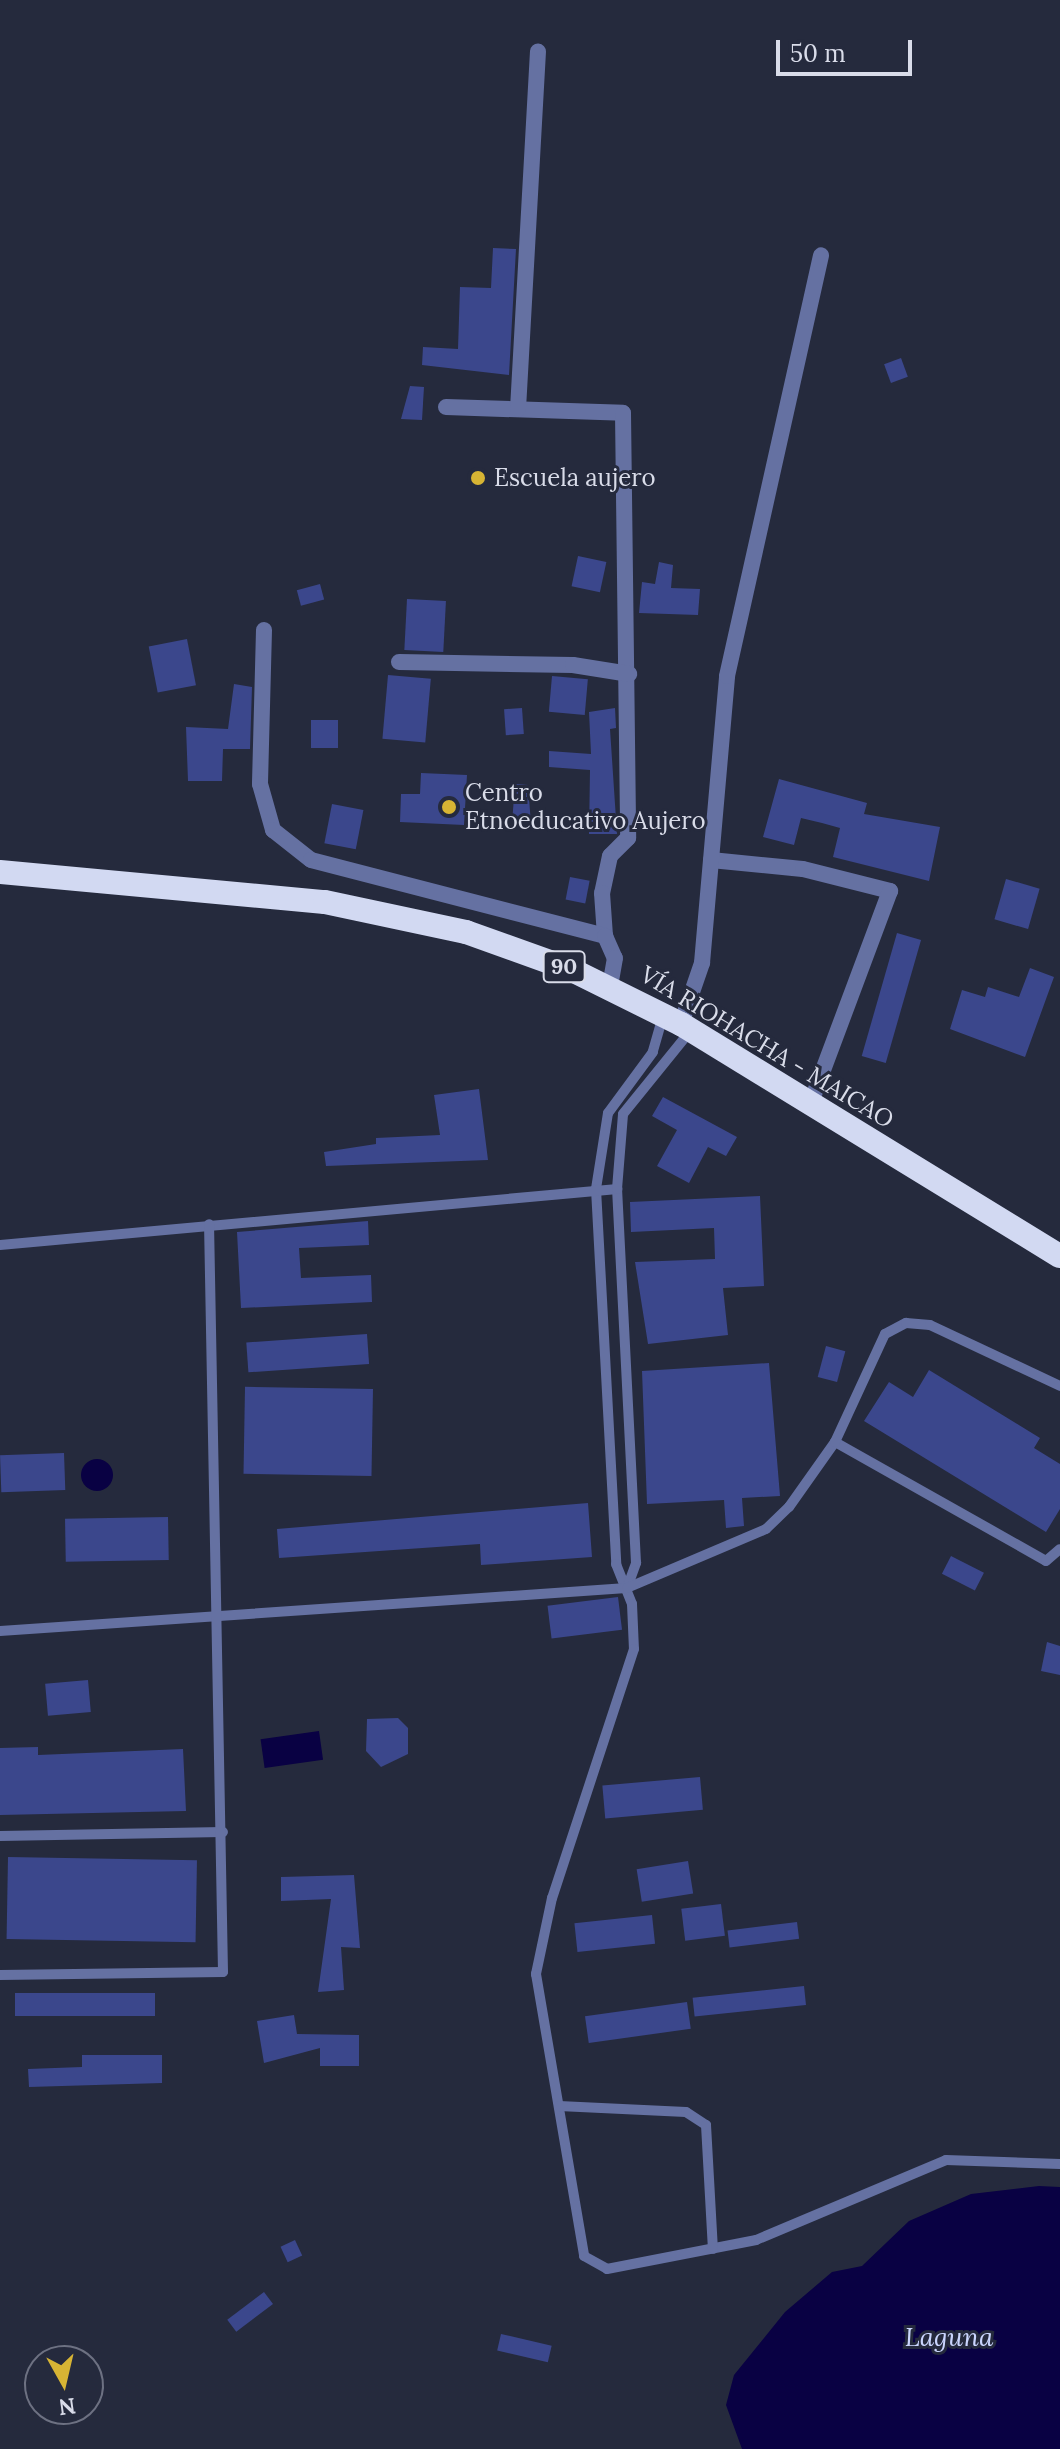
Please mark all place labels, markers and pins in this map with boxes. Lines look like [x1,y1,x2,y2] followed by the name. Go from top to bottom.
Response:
[494,464,655,492] place label: Escuela aujero
[469,469,487,487] marker: Escuela aujero
[465,779,705,835] place label: Centro Etnoeducativo Aujero
[440,798,458,816] marker: Centro Etnoeducativo Aujero

